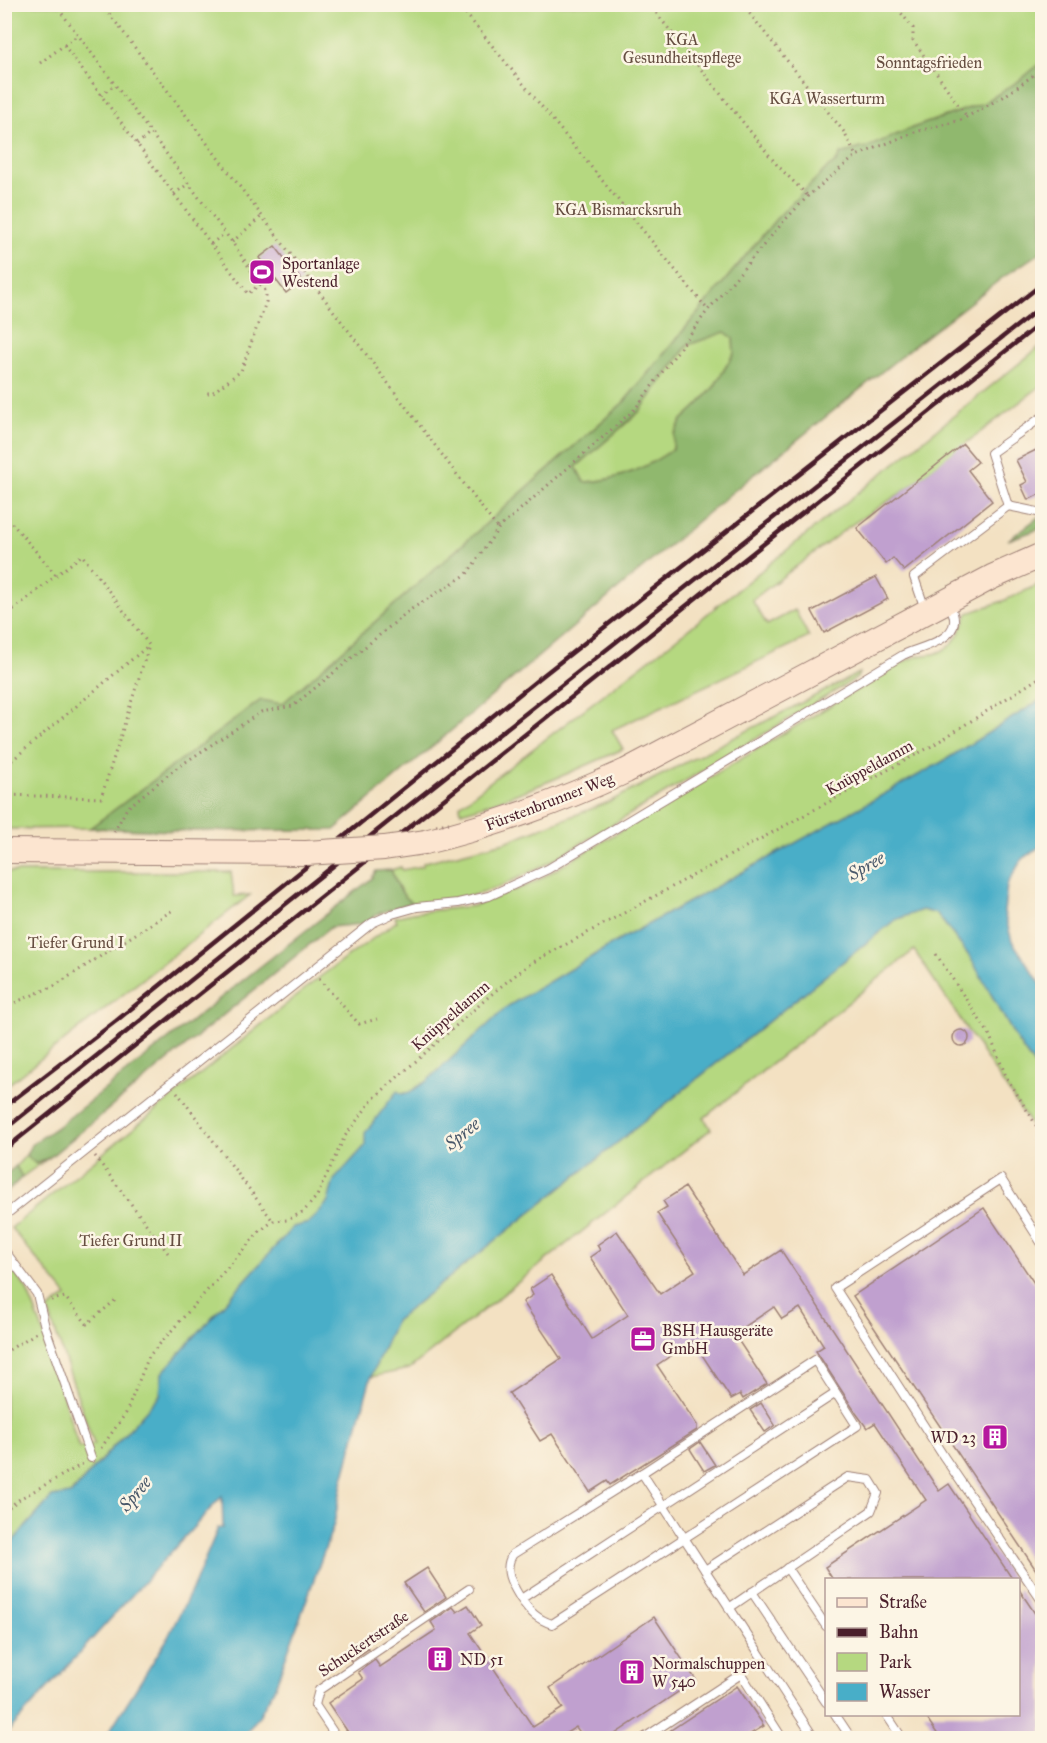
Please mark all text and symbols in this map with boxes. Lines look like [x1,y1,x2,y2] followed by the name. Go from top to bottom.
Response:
[623,30,742,68] park label: KGA Gesundheitspflege
[876,53,982,73] park label: Sonntagsfrieden
[769,89,885,108] park label: KGA Wasserturm
[554,200,682,219] park label: KGA Bismarcksruh
[282,254,360,291] place label: Sportanlage Westend
[247,257,277,287] sports icon: Sportanlage Westend
[822,735,917,799] street label: Knüppeldamm
[482,768,617,836] street label: Fürstenbrunner Weg
[843,846,890,886] water label: Spree
[28,933,124,952] park label: Tiefer Grund I
[407,976,494,1054] street label: Knüppeldamm
[439,1112,486,1156] water label: Spree
[79,1231,183,1250] park label: Tiefer Grund II
[662,1321,774,1358] place label: BSH Hausgeräte GmbH
[628,1324,658,1354] office icon: BSH Hausgeräte GmbH
[980,1422,1010,1452] building icon: WD 23
[930,1428,976,1447] place label: WD 23
[113,1471,158,1517] water label: Spree
[825,1578,1020,1716] legend
[879,1591,927,1613] text: Straße
[314,1606,412,1681] street label: Schuckertstraße
[879,1621,919,1643] text: Bahn
[425,1644,455,1674] building icon: ND 51
[460,1650,503,1669] place label: ND 51
[879,1651,912,1673] text: Park
[652,1654,766,1691] place label: Normalschuppen W 540
[617,1657,647,1687] building icon: Normalschuppen W 540
[879,1681,930,1703] text: Wasser

